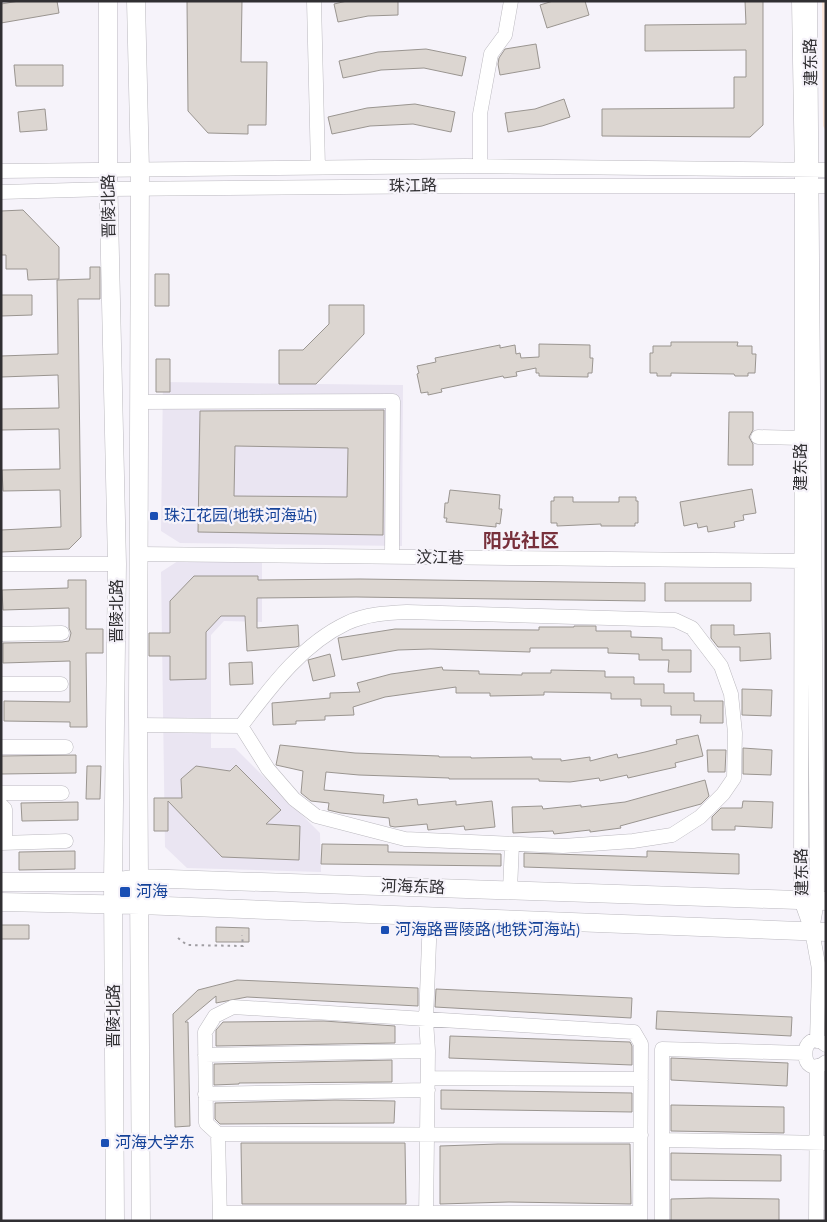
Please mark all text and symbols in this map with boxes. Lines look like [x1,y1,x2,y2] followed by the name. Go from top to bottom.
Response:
[800,38,822,86] street label: 建东路
[97,174,121,238] street label: 晋陵北路
[389,175,437,197] street label: 珠江路
[790,443,812,491] street label: 建东路
[164,505,318,527] place label: 珠江花园(地铁河海站)
[148,510,160,522] marker: 珠江花园(地铁河海站)
[483,528,559,555] district label: 阳光社区
[416,547,464,569] street label: 汶江巷
[106,579,128,643] street label: 晋陵北路
[791,848,813,896] street label: 建东路
[381,875,445,899] street label: 河海东路
[136,881,168,903] place label: 河海
[118,885,132,899] marker: 河海
[395,919,581,941] place label: 河海路晋陵路(地铁河海站)
[379,924,391,936] marker: 河海路晋陵路(地铁河海站)
[103,984,125,1048] street label: 晋陵北路
[115,1132,195,1154] place label: 河海大学东
[99,1137,111,1149] marker: 河海大学东

